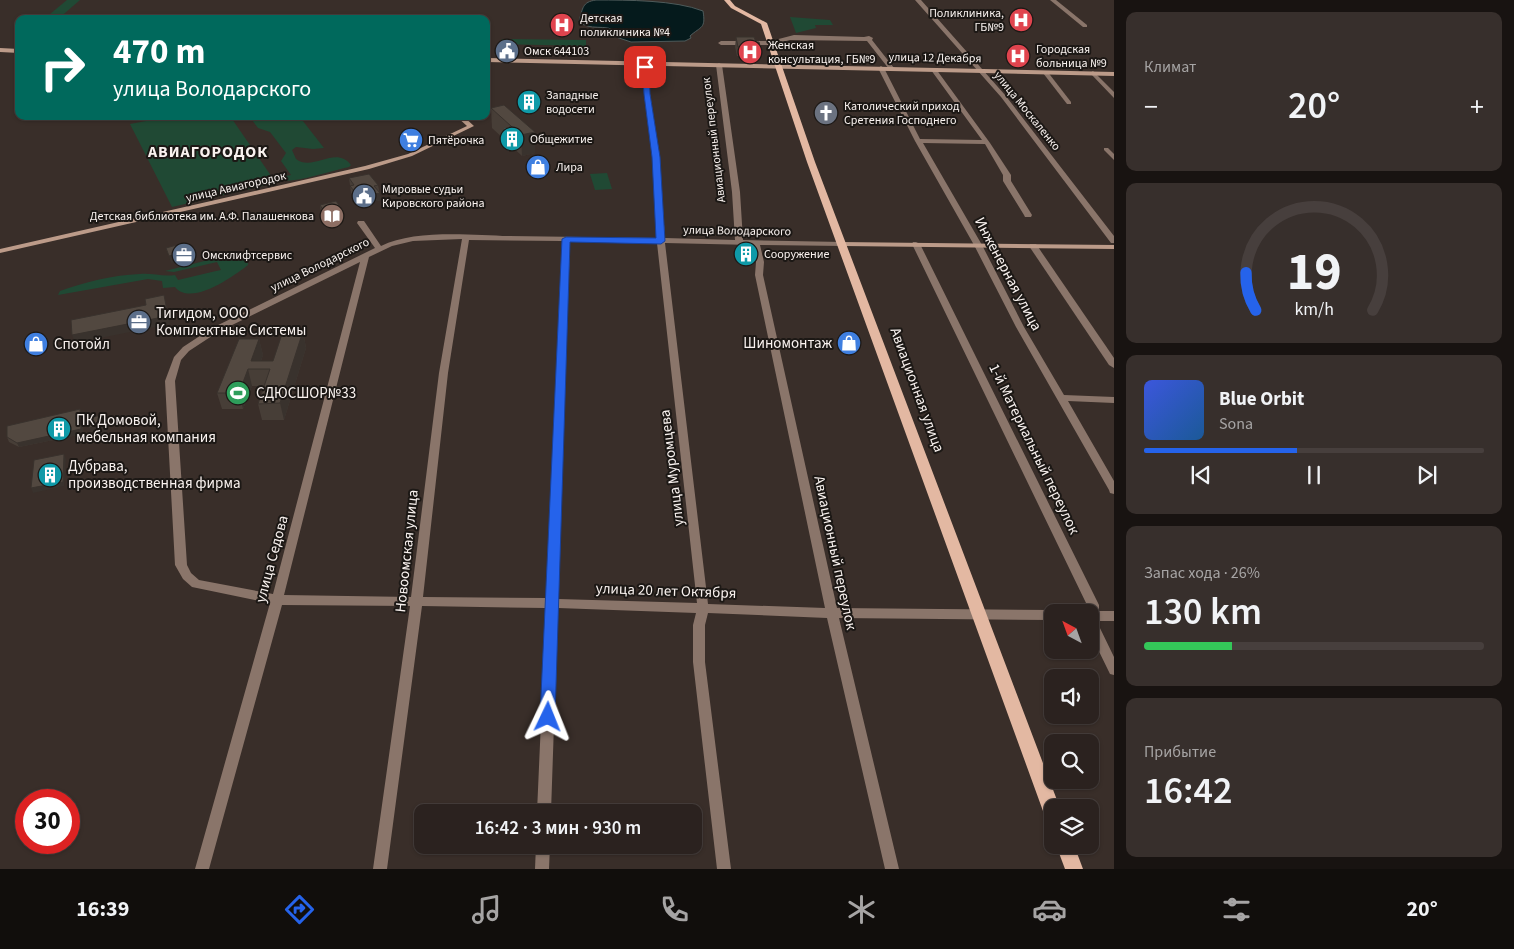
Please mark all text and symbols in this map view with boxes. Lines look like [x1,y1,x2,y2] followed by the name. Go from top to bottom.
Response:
[929,5,1004,36] place label: Поликлиника, ГБ№9
[1008,7,1034,33] hospital icon: Поликлиника, ГБ№9
[580,10,670,41] place label: Детская поликлиника №4
[549,12,575,38] hospital icon: Детская поликлиника №4
[113,27,205,77] text: 470 m
[30,35,95,100] icon: right
[768,37,875,68] place label: Женская консультация, ГБ№9
[494,38,520,64] public building icon: Омск 644103
[737,39,763,65] hospital icon: Женская консультация, ГБ№9
[1036,41,1107,72] place label: Городская больница №9
[524,43,589,60] place label: Омск 644103
[1005,43,1031,69] hospital icon: Городская больница №9
[624,46,666,88] pin
[888,49,982,67] street label: улица 12 Декабря
[631,53,659,81] icon: arrive
[1144,56,1196,78] text: Климат
[990,68,1064,154] street label: улица Москаленко
[113,73,311,105] text: улица Володарского
[698,76,730,203] street label: Авиационный переулок
[1288,79,1340,133] text: 20°
[546,87,599,118] place label: Западные водосети
[1144,87,1158,127] text: −
[1470,87,1484,127] text: +
[516,89,542,115] building icon: Западные водосети
[844,98,960,129] place label: Католический приход Сретения Господнего
[813,100,839,126] church icon: Католический приход Сретения Господнего
[499,126,525,152] building icon: Общежитие
[398,127,424,153] supermarket icon: Пятёрочка
[530,131,593,148] place label: Общежитие
[428,132,484,149] place label: Пятёрочка
[147,141,268,163] district label: АВИАГОРОДОК
[525,154,551,180] shop icon: Лира
[556,159,583,176] place label: Лира
[184,167,288,207] street label: улица Авиагородок
[382,181,485,212] place label: Мировые судьи Кировского района
[351,183,377,209] public building icon: Мировые судьи Кировского района
[319,203,345,229] library icon: Детская библиотека им. А.Ф. Палашенкова
[90,208,314,225] place label: Детская библиотека им. А.Ф. Палашенкова
[969,213,1047,335] street label: Инженерная улица
[683,222,791,240] street label: улица Володарского
[268,234,372,296] street label: улица Володарского
[1287,236,1341,310] text: 19
[733,241,759,267] building icon: Сооружение
[171,242,197,268] office icon: Омсклифтсервис
[764,246,829,263] place label: Сооружение
[202,247,293,264] place label: Омсклифтсервис
[1294,297,1334,322] text: km/h
[156,303,306,341] place label: Тигидом, ООО Комплектные Системы
[126,309,152,335] office icon: Тигидом, ООО Комплектные Системы
[885,325,949,455] street label: Авиационная улица
[836,330,862,356] shop icon: Шиномонтаж
[23,331,49,357] shop icon: Спотойл
[743,333,833,354] place label: Шиномонтаж
[54,334,110,355] place label: Спотойл
[983,360,1085,538] street label: 1-й Материальный переулок
[225,380,251,406] sports icon: СДЮСШОР№33
[256,383,356,404] place label: СДЮСШОР№33
[1219,386,1304,413] text: Blue Orbit
[654,409,690,527] street label: улица Муромцева
[76,410,216,448] place label: ПК Домовой, мебельная компания
[1219,413,1253,435] text: Sona
[46,416,72,442] building icon: ПК Домовой, мебельная компания
[68,456,240,494] place label: Дубрава, производственная фирма
[1187,461,1215,489] icon: previous
[1300,461,1328,489] icon: pause
[1413,461,1441,489] icon: next
[37,462,63,488] building icon: Дубрава, производственная фирма
[808,474,862,633] street label: Авиационный переулок
[390,489,424,613] street label: Новоомская улица
[250,513,294,605] street label: улица Седова
[1144,562,1260,584] text: Запас хода · 26%
[595,578,737,604] street label: улица 20 лет Октября
[1144,585,1262,639] text: 130 km
[1044,604,1099,659] north arrow
[1044,604,1099,854] map controls
[1044,669,1099,724] button: sound
[521,690,573,742] position arrow
[1044,734,1099,789] button: search
[1144,741,1216,763] text: Прибытие
[1144,764,1232,818] text: 16:42
[15,789,80,854] speed limit sign: 30
[1044,799,1099,854] button: layers
[475,815,641,842] text: 16:42 · 3 мин · 930 m
[282,892,317,927] icon: directions
[469,892,504,927] icon: music
[657,892,692,927] icon: phone
[844,892,879,927] icon: climate
[1032,892,1067,927] icon: car
[1219,892,1254,927] icon: filters
[76,893,129,925] text: 16:39
[1406,893,1438,925] text: 20°

